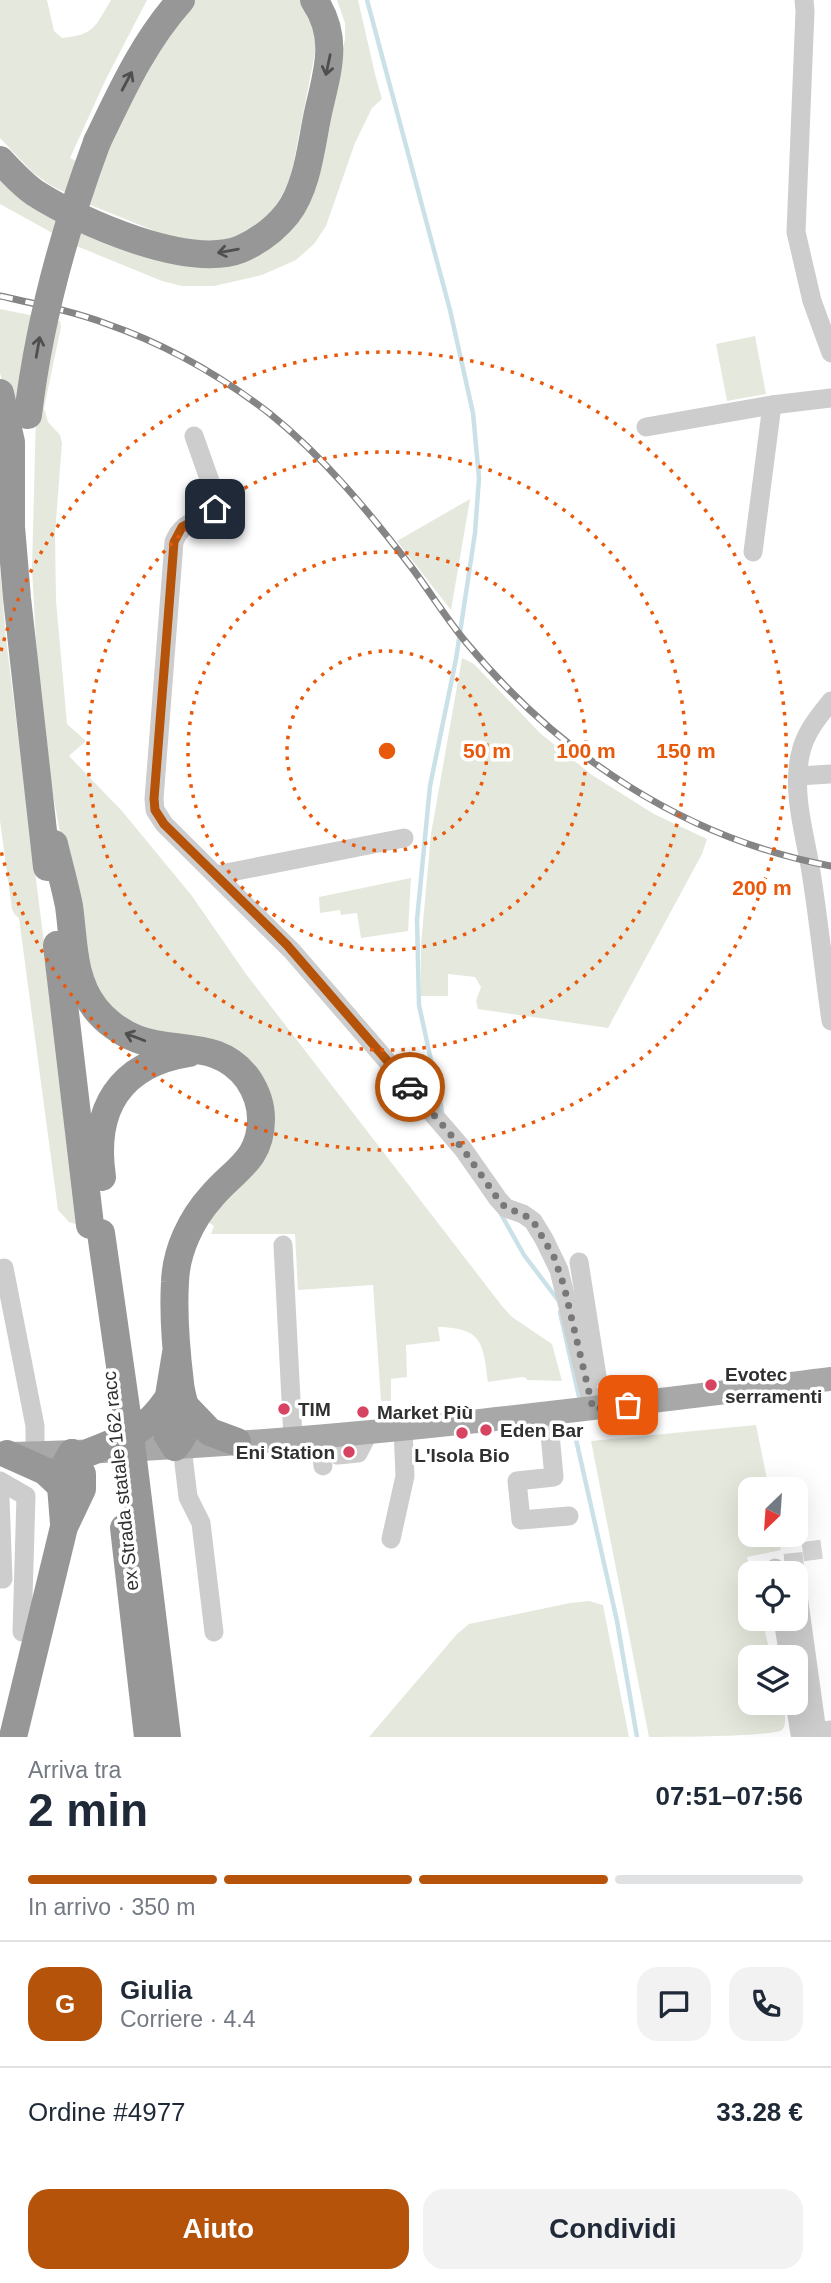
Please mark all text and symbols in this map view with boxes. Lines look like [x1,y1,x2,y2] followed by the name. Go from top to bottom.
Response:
[321,53,335,76] one-way arrow
[120,71,134,91] one-way arrow
[217,245,240,259] one-way arrow
[31,336,45,359] one-way arrow
[185,479,245,539] pin
[196,490,234,528] icon: home
[375,739,399,763] centre of rings
[463,739,511,762] text: 50 m
[556,739,616,762] text: 100 m
[656,739,716,762] text: 150 m
[732,876,792,899] text: 200 m
[125,1030,147,1043] one-way arrow
[375,1052,445,1122] courier
[391,1068,429,1106] icon: car
[725,1364,822,1407] place label: Evotec serramenti
[99,1370,142,1592] street label: ex Strada statale 162 racc
[598,1375,658,1435] pin
[703,1377,719,1393] marker: Evotec serramenti
[609,1386,647,1424] icon: bag
[298,1399,331,1420] place label: TIM
[276,1401,292,1417] marker: TIM
[377,1402,473,1423] place label: Market Più
[355,1404,371,1420] marker: Market Più
[500,1420,584,1441] place label: Eden Bar
[478,1422,494,1438] marker: Eden Bar
[454,1425,470,1441] marker: L'Isola Bio
[236,1442,335,1463] place label: Eni Station
[341,1444,357,1460] marker: Eni Station
[414,1445,510,1466] place label: L'Isola Bio
[738,1477,808,1547] north arrow
[738,1477,808,1715] map controls
[738,1561,808,1631] button: locate
[738,1645,808,1715] button: layers
[28,1757,121,1783] text: Arriva tra
[656,1781,803,1811] text: 07:51–07:56
[28,1784,148,1836] text: 2 min
[28,1894,195,1920] text: In arrivo · 350 m
[637,1967,711,2041] button: chat
[729,1967,803,2041] button: phone
[120,1975,192,2005] text: Giulia
[55,1989,75,2019] text: G
[120,2006,255,2032] text: Corriere · 4.4
[28,2097,186,2127] text: Ordine #4977
[716,2097,803,2127] text: 33.28 €
[28,2189,409,2269] button: Aiuto
[423,2189,803,2269] button: Condividi

